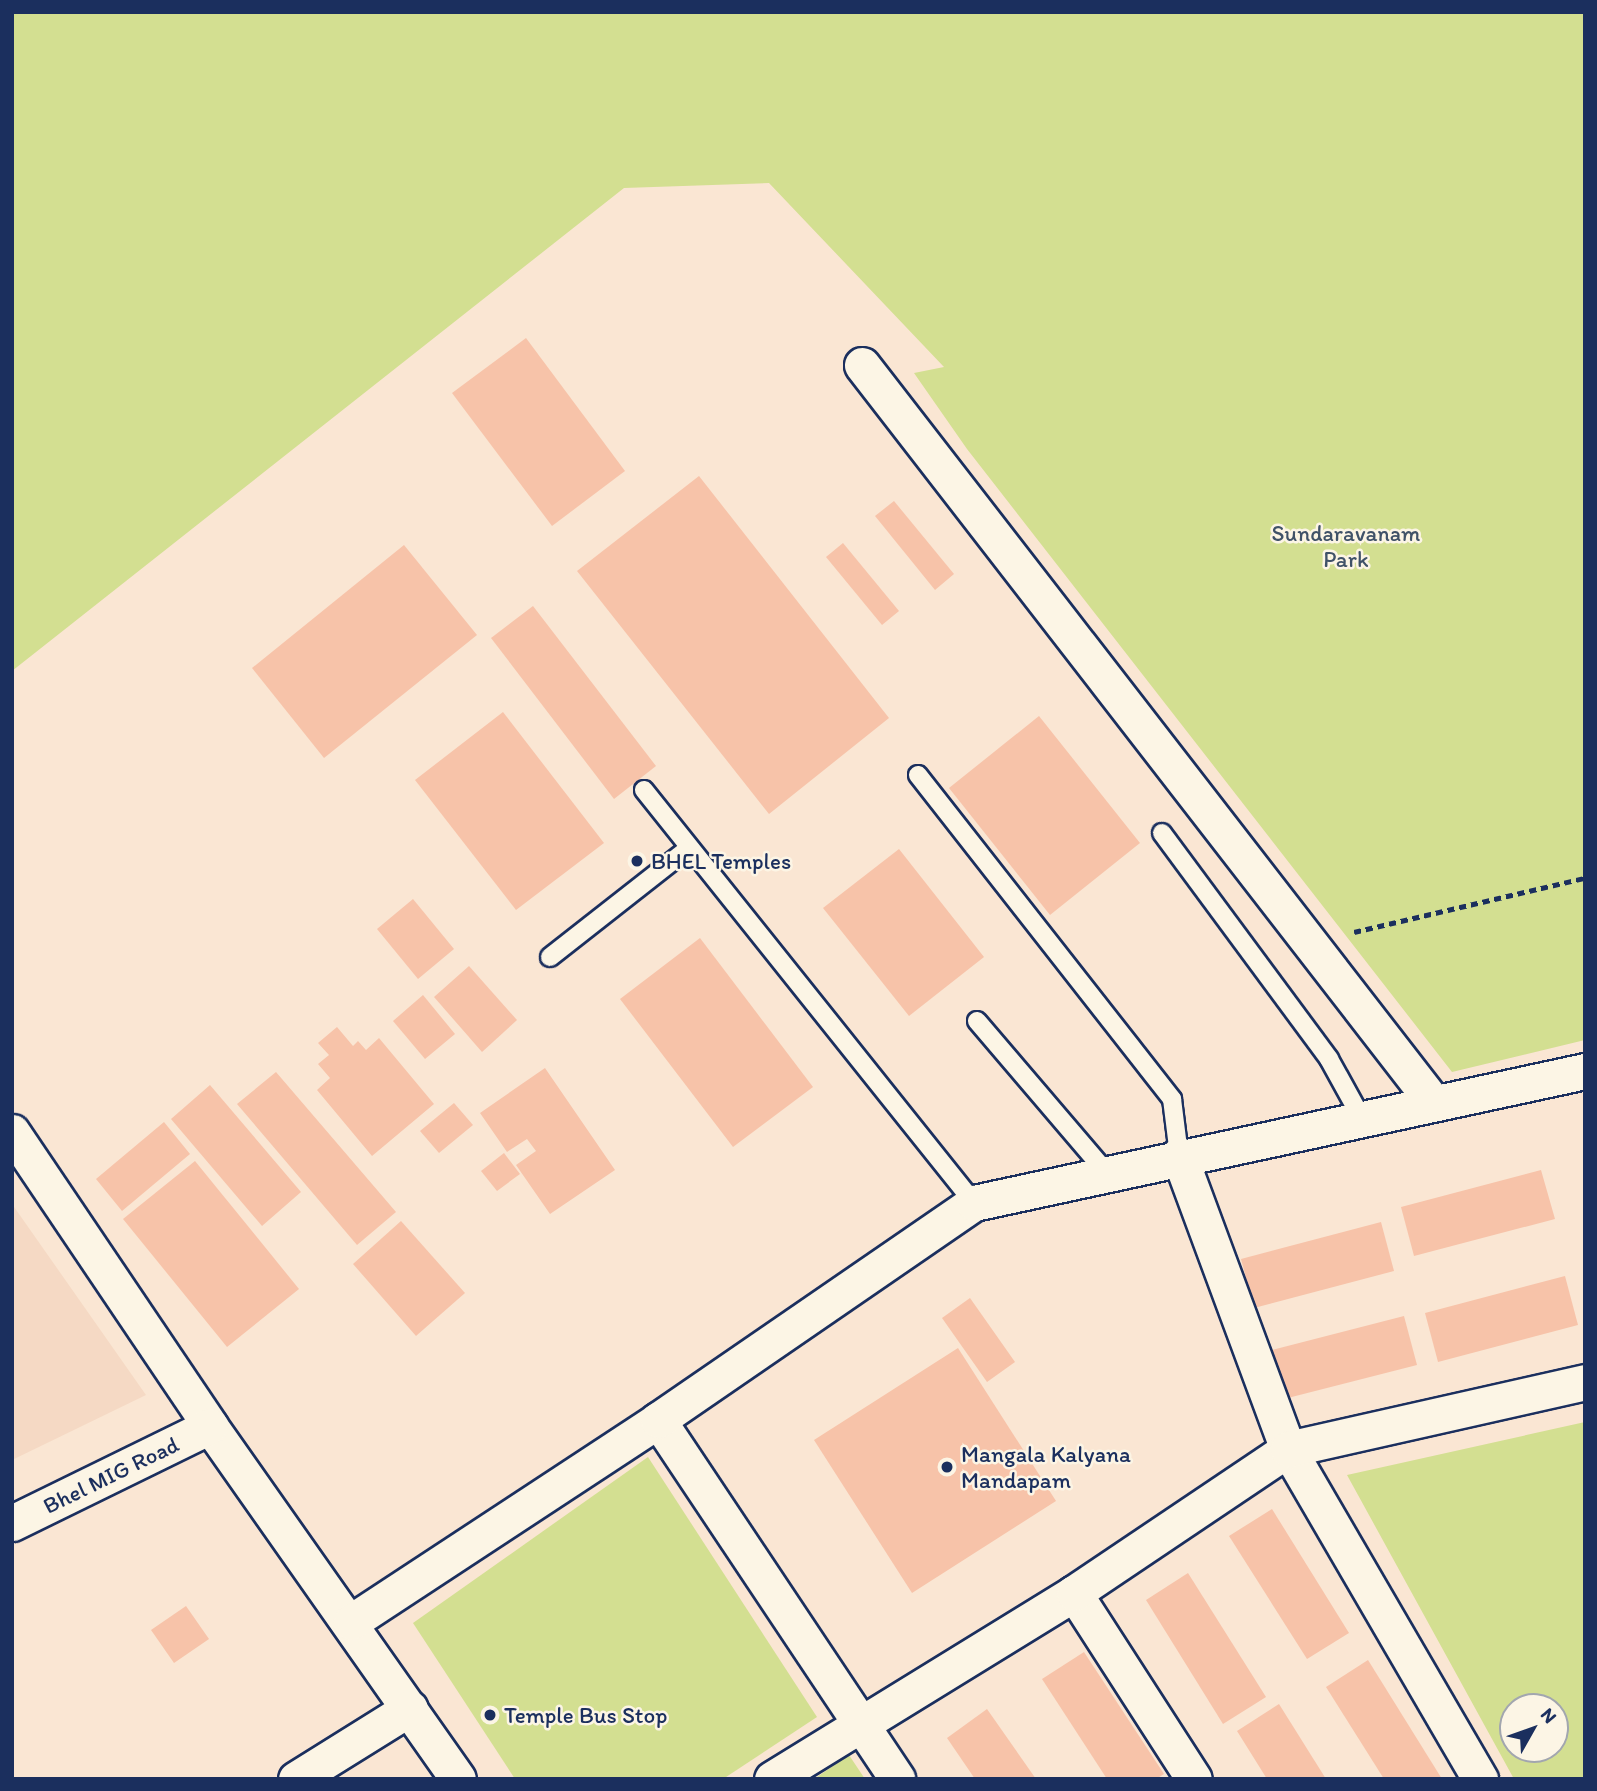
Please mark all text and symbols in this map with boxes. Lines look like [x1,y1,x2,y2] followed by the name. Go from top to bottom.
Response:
[1272,519,1420,573] park label: Sundaravanam Park
[651,847,791,875] place label: BHEL Temples
[629,853,645,869] marker: BHEL Temples
[39,1430,183,1520] street label: Bhel MIG Road
[961,1440,1131,1494] place label: Mangala Kalyana Mandapam
[939,1459,955,1475] marker: Mangala Kalyana Mandapam
[1499,1693,1569,1763] north arrow
[504,1701,667,1729] place label: Temple Bus Stop
[1536,1703,1562,1728] text: N
[482,1707,498,1723] marker: Temple Bus Stop

